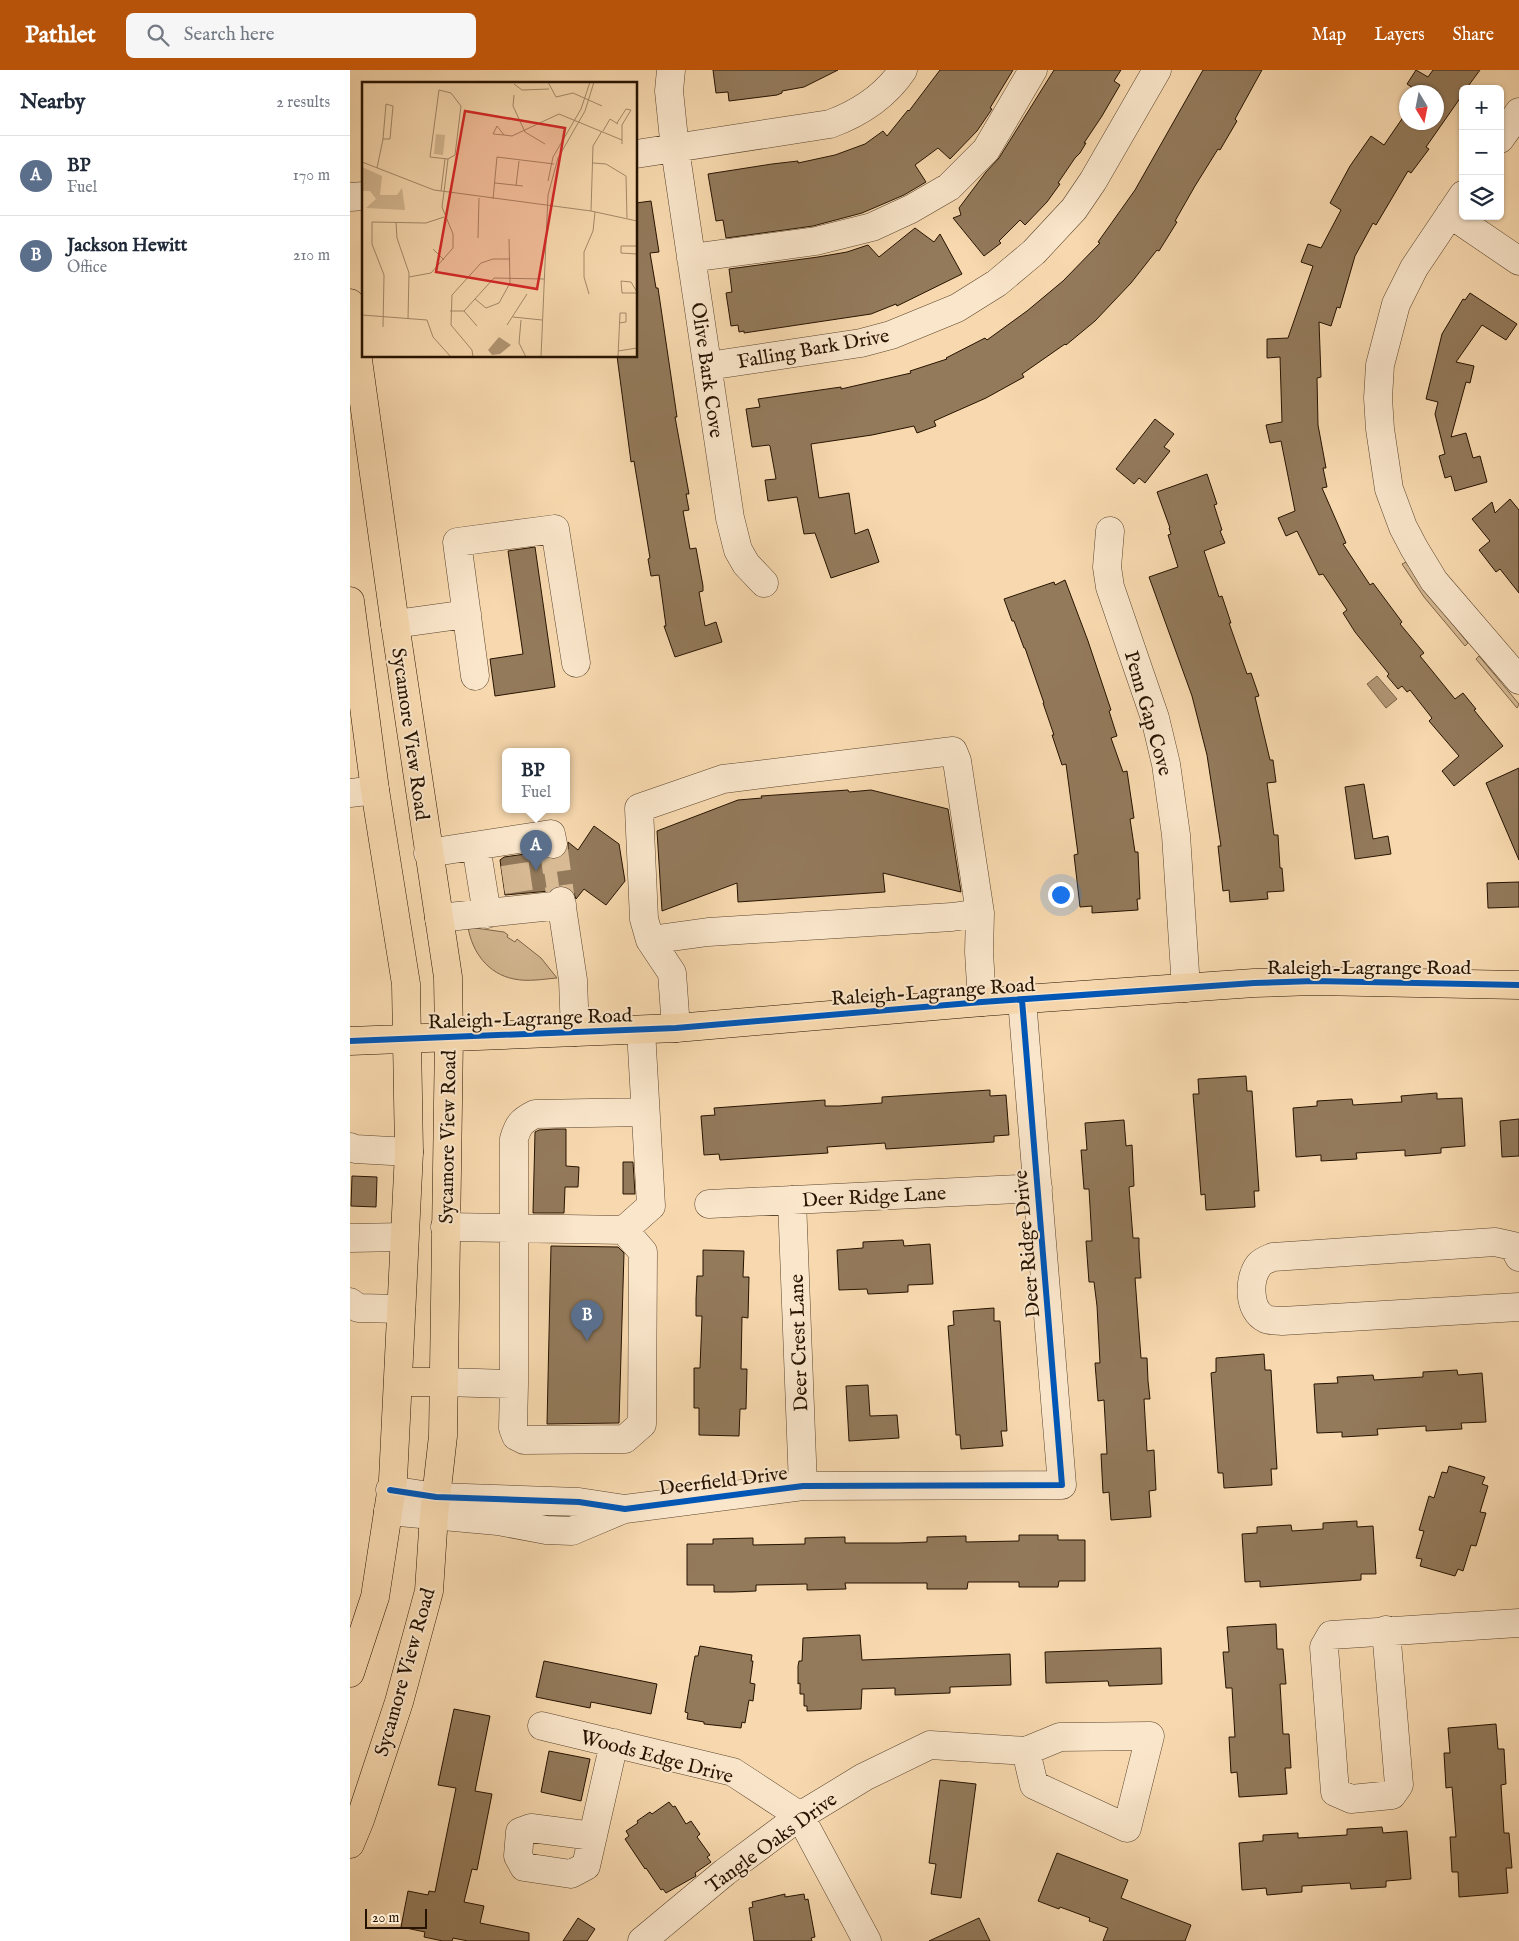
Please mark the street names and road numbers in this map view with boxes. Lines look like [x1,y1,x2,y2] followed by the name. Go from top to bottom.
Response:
[685,301,728,440] street label: Olive Bark Cove
[735,324,891,375] street label: Falling Bark Drive
[385,646,434,822] street label: Sycamore View Road
[1118,648,1177,779] street label: Penn Gap Cove
[1267,956,1472,981] street label: Raleigh-Lagrange Road
[830,973,1036,1012] street label: Raleigh-Lagrange Road
[427,1003,633,1036] street label: Raleigh-Lagrange Road
[434,1049,463,1224] street label: Sycamore View Road
[1009,1169,1046,1319] street label: Deer Ridge Drive
[801,1181,947,1214] street label: Deer Ridge Lane
[785,1274,814,1412] street label: Deer Crest Lane
[657,1461,789,1502] street label: Deerfield Drive
[369,1585,442,1759] street label: Sycamore View Road
[577,1725,736,1790] street label: Woods Edge Drive
[701,1787,842,1899] street label: Tangle Oaks Drive

